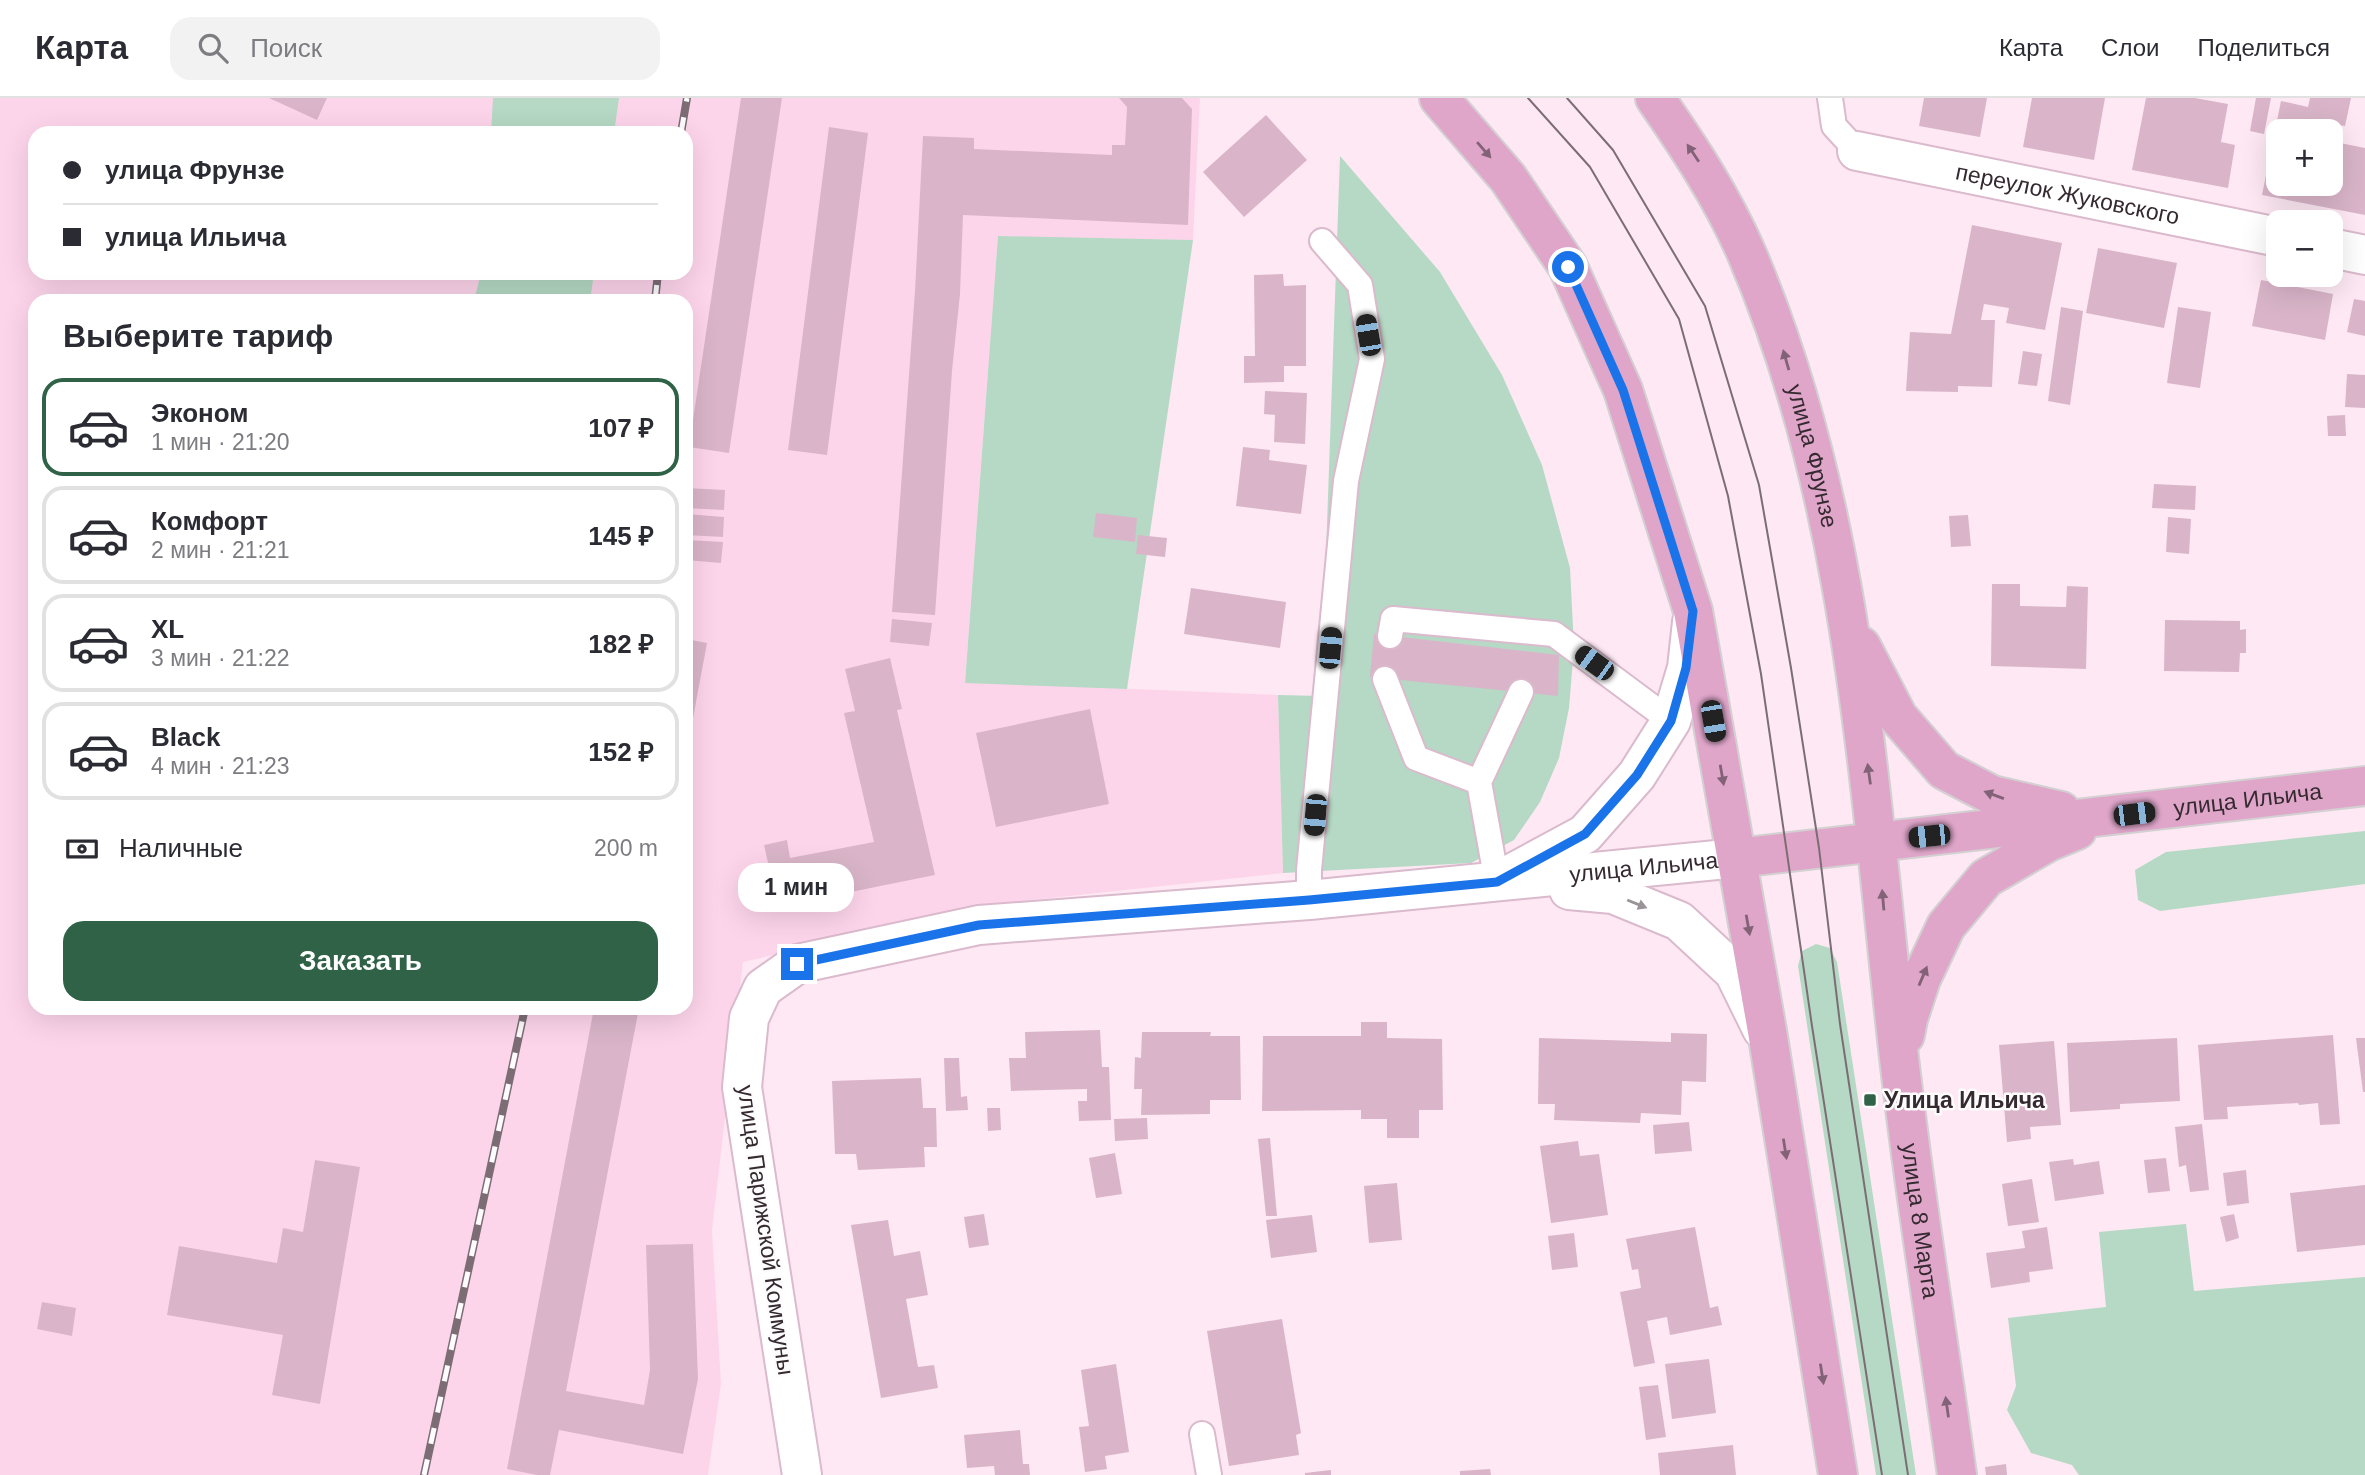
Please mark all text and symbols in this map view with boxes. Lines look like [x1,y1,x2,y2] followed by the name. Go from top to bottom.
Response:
[170,17,660,80] search box
[35,29,128,66] text: Карта
[194,29,232,67] icon: search
[250,33,322,63] text: Поиск
[1999,34,2063,61] text: Карта
[2101,34,2159,61] text: Слои
[2197,34,2330,61] text: Поделиться
[2266,119,2343,287] map controls
[2266,119,2343,196] button: +
[1476,141,1491,158] one-way arrow
[1686,144,1700,162] one-way arrow
[105,155,285,185] text: улица Фрунзе
[1954,159,2182,230] street label: переулок Жуковского
[2266,210,2343,287] button: −
[105,222,286,252] text: улица Ильича
[1552,251,1584,283] route start
[1355,312,1382,358] car
[63,318,333,354] text: Выберите тариф
[1780,349,1790,370] one-way arrow
[1782,381,1843,530] street label: улица Фрунзе
[67,396,130,459] icon: car
[151,398,249,428] text: Эконом
[588,413,654,443] text: 107 ₽
[151,429,290,455] text: 1 мин · 21:20
[67,504,130,567] icon: car
[151,506,268,536] text: Комфорт
[588,521,654,551] text: 145 ₽
[151,537,290,563] text: 2 мин · 21:21
[67,612,130,675] icon: car
[151,614,184,644] text: XL
[1318,626,1343,670] car
[588,629,654,659] text: 182 ₽
[1571,642,1618,684] car
[151,645,290,671] text: 3 мин · 21:22
[1700,698,1727,744] car
[67,720,130,783] icon: car
[151,722,220,752] text: Black
[588,737,654,767] text: 152 ₽
[151,753,290,779] text: 4 мин · 21:23
[1863,763,1874,785] one-way arrow
[1717,764,1728,786] one-way arrow
[2172,778,2323,821] street label: улица Ильича
[1983,789,2004,800] one-way arrow
[1303,793,1328,837] car
[2112,801,2157,827] car
[1908,823,1951,849] car
[63,830,101,868] icon: cash
[119,833,243,863] text: Наличные
[594,835,658,861] text: 200 m
[1568,847,1719,887] street label: улица Ильича
[739,862,855,912] callout: 1 мин
[764,874,828,900] text: 1 мин
[1878,889,1889,911] one-way arrow
[1626,898,1647,909] one-way arrow
[1743,914,1754,936] one-way arrow
[63,921,658,1001] button: Заказать
[781,948,813,980] route end
[1917,966,1929,986] one-way arrow
[733,1083,799,1377] street label: улица Парижской Коммуны
[1884,1087,2045,1113] place label: Улица Ильича
[1862,1092,1878,1108] marker: Улица Ильича
[1780,1138,1791,1160] one-way arrow
[1897,1142,1944,1300] street label: улица 8 Марта
[1817,1363,1828,1385] one-way arrow
[1942,1396,1953,1418] one-way arrow

